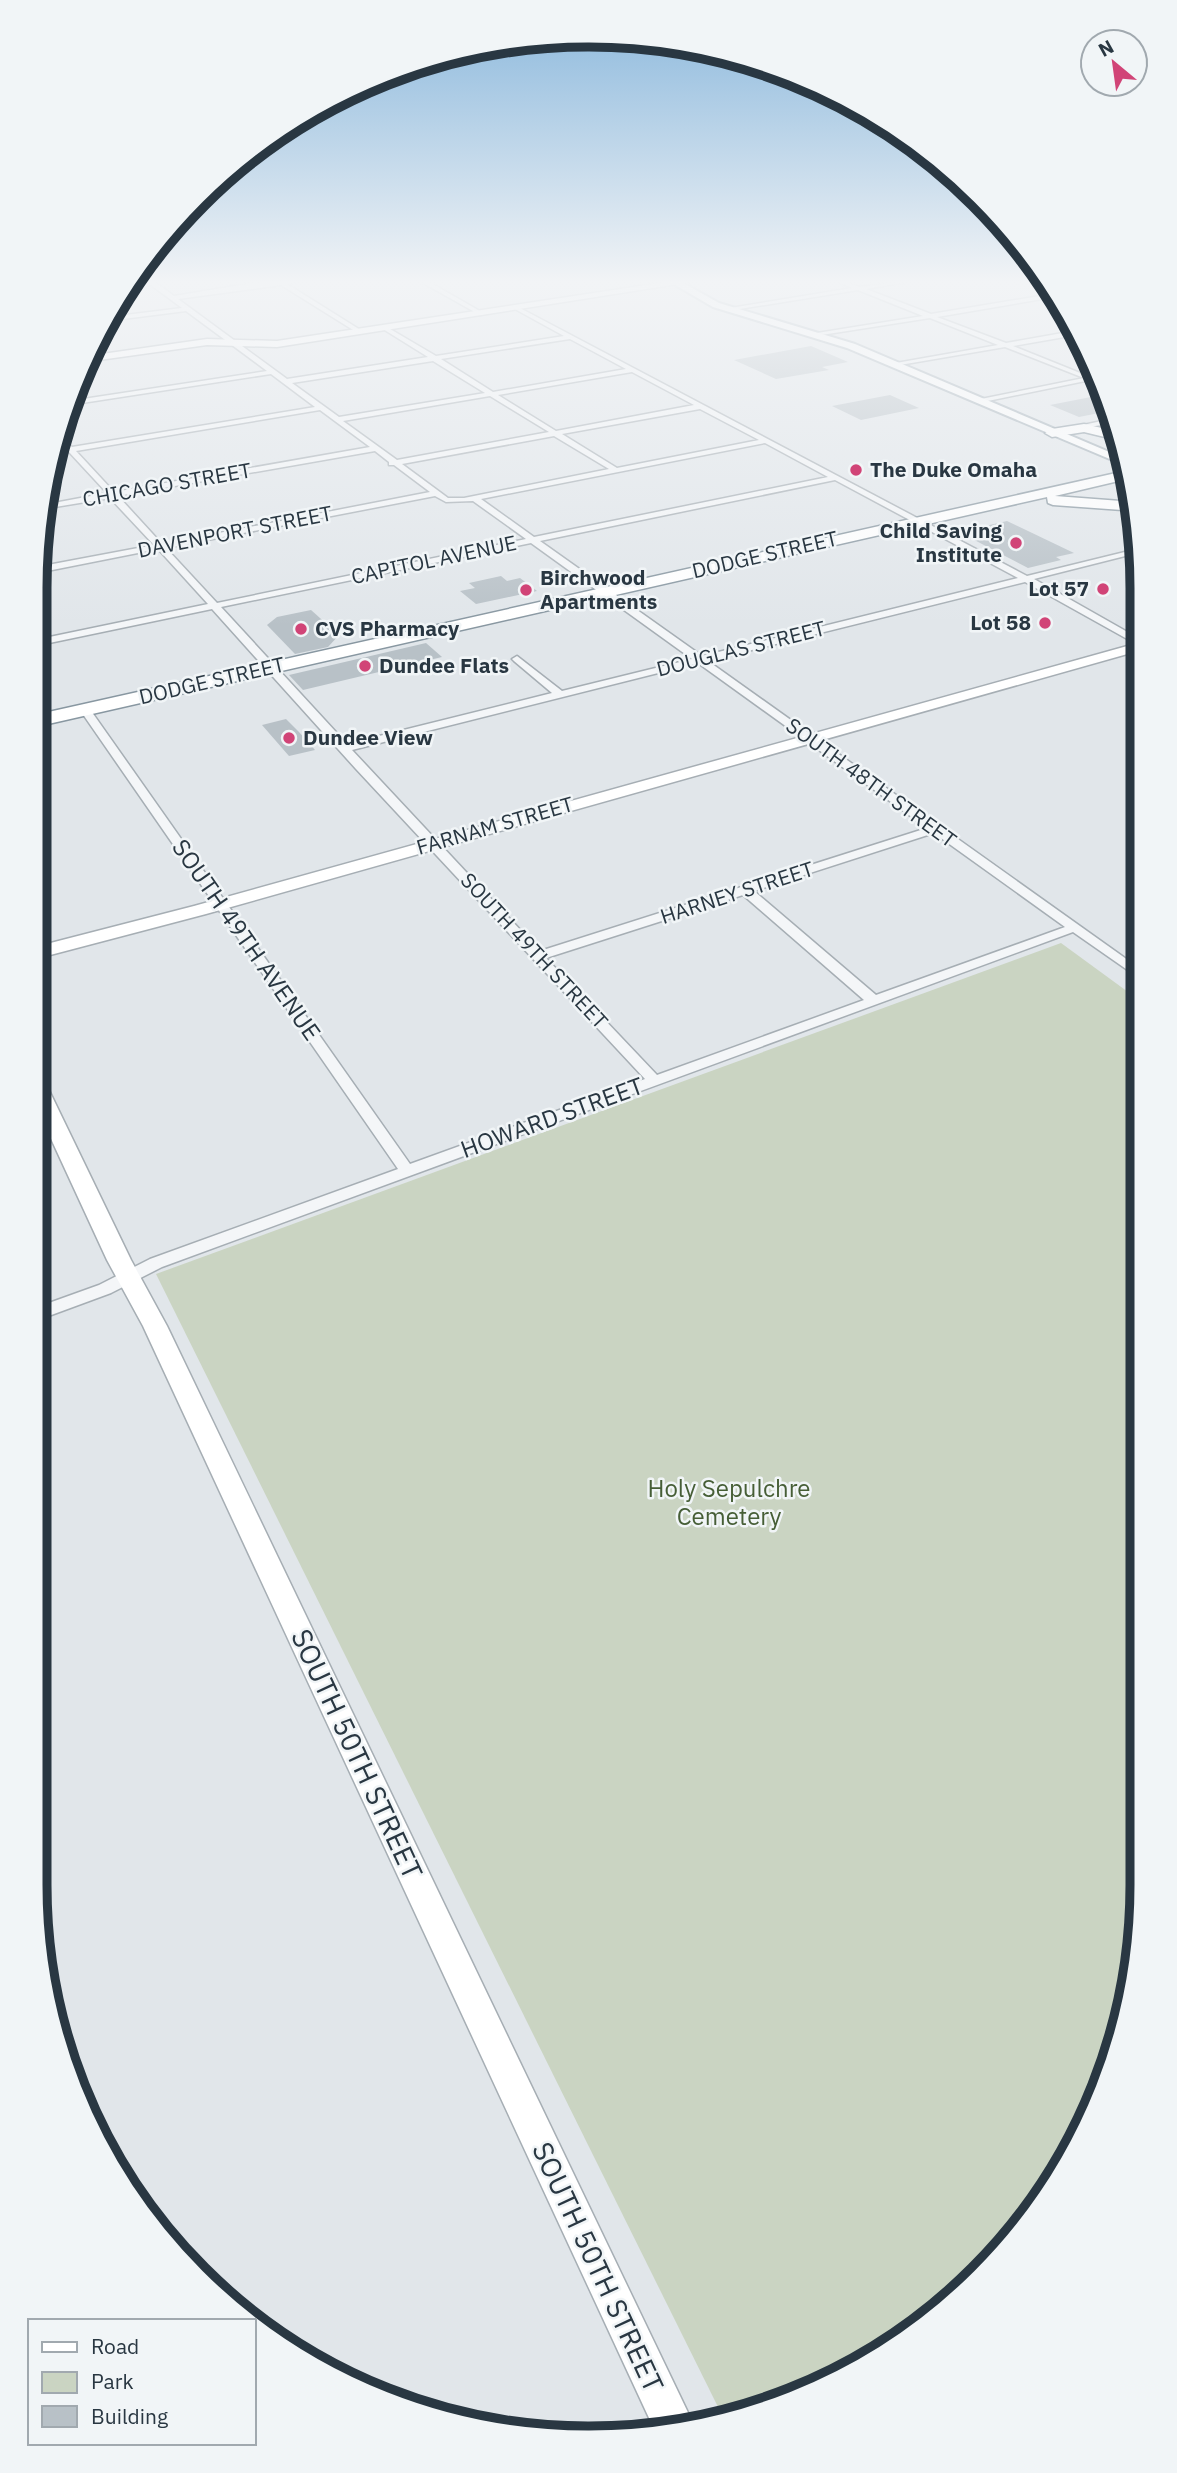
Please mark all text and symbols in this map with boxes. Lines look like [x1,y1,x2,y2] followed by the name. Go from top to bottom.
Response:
[1079,28,1149,98] north arrow
[1094,34,1118,62] text: N
[80,455,253,513] street label: CHICAGO STREET
[870,455,1037,483] place label: The Duke Omaha
[848,462,864,478] marker: The Duke Omaha
[135,498,335,564] street label: DAVENPORT STREET
[879,516,1002,568] place label: Child Saving Institute
[689,524,840,584] street label: DODGE STREET
[349,528,519,590] street label: CAPITOL AVENUE
[1008,535,1024,551] marker: Child Saving Institute
[540,563,657,615] place label: Birchwood Apartments
[1028,574,1089,602] place label: Lot 57
[1095,581,1111,597] marker: Lot 57
[518,582,534,598] marker: Birchwood Apartments
[970,608,1031,636] place label: Lot 58
[653,613,828,683] street label: DOUGLAS STREET
[315,614,460,642] place label: CVS Pharmacy
[1037,615,1053,631] marker: Lot 58
[293,621,309,637] marker: CVS Pharmacy
[136,650,287,710] street label: DODGE STREET
[379,651,509,679] place label: Dundee Flats
[357,658,373,674] marker: Dundee Flats
[781,711,962,853] street label: SOUTH 48TH STREET
[303,723,433,751] place label: Dundee View
[281,730,297,746] marker: Dundee View
[413,789,576,861] street label: FARNAM STREET
[165,832,328,1046] street label: SOUTH 49TH AVENUE
[656,854,817,930] street label: HARNEY STREET
[455,866,615,1034] street label: SOUTH 49TH STREET
[456,1069,648,1165] street label: HOWARD STREET
[647,1472,811,1532] park label: Holy Sepulchre Cemetery
[283,1623,432,1885] street label: SOUTH 50TH STREET
[524,2136,673,2398] street label: SOUTH 50TH STREET
[28,2319,256,2445] legend
[91,2332,139,2360] text: Road
[91,2367,134,2395] text: Park
[91,2402,168,2430] text: Building

